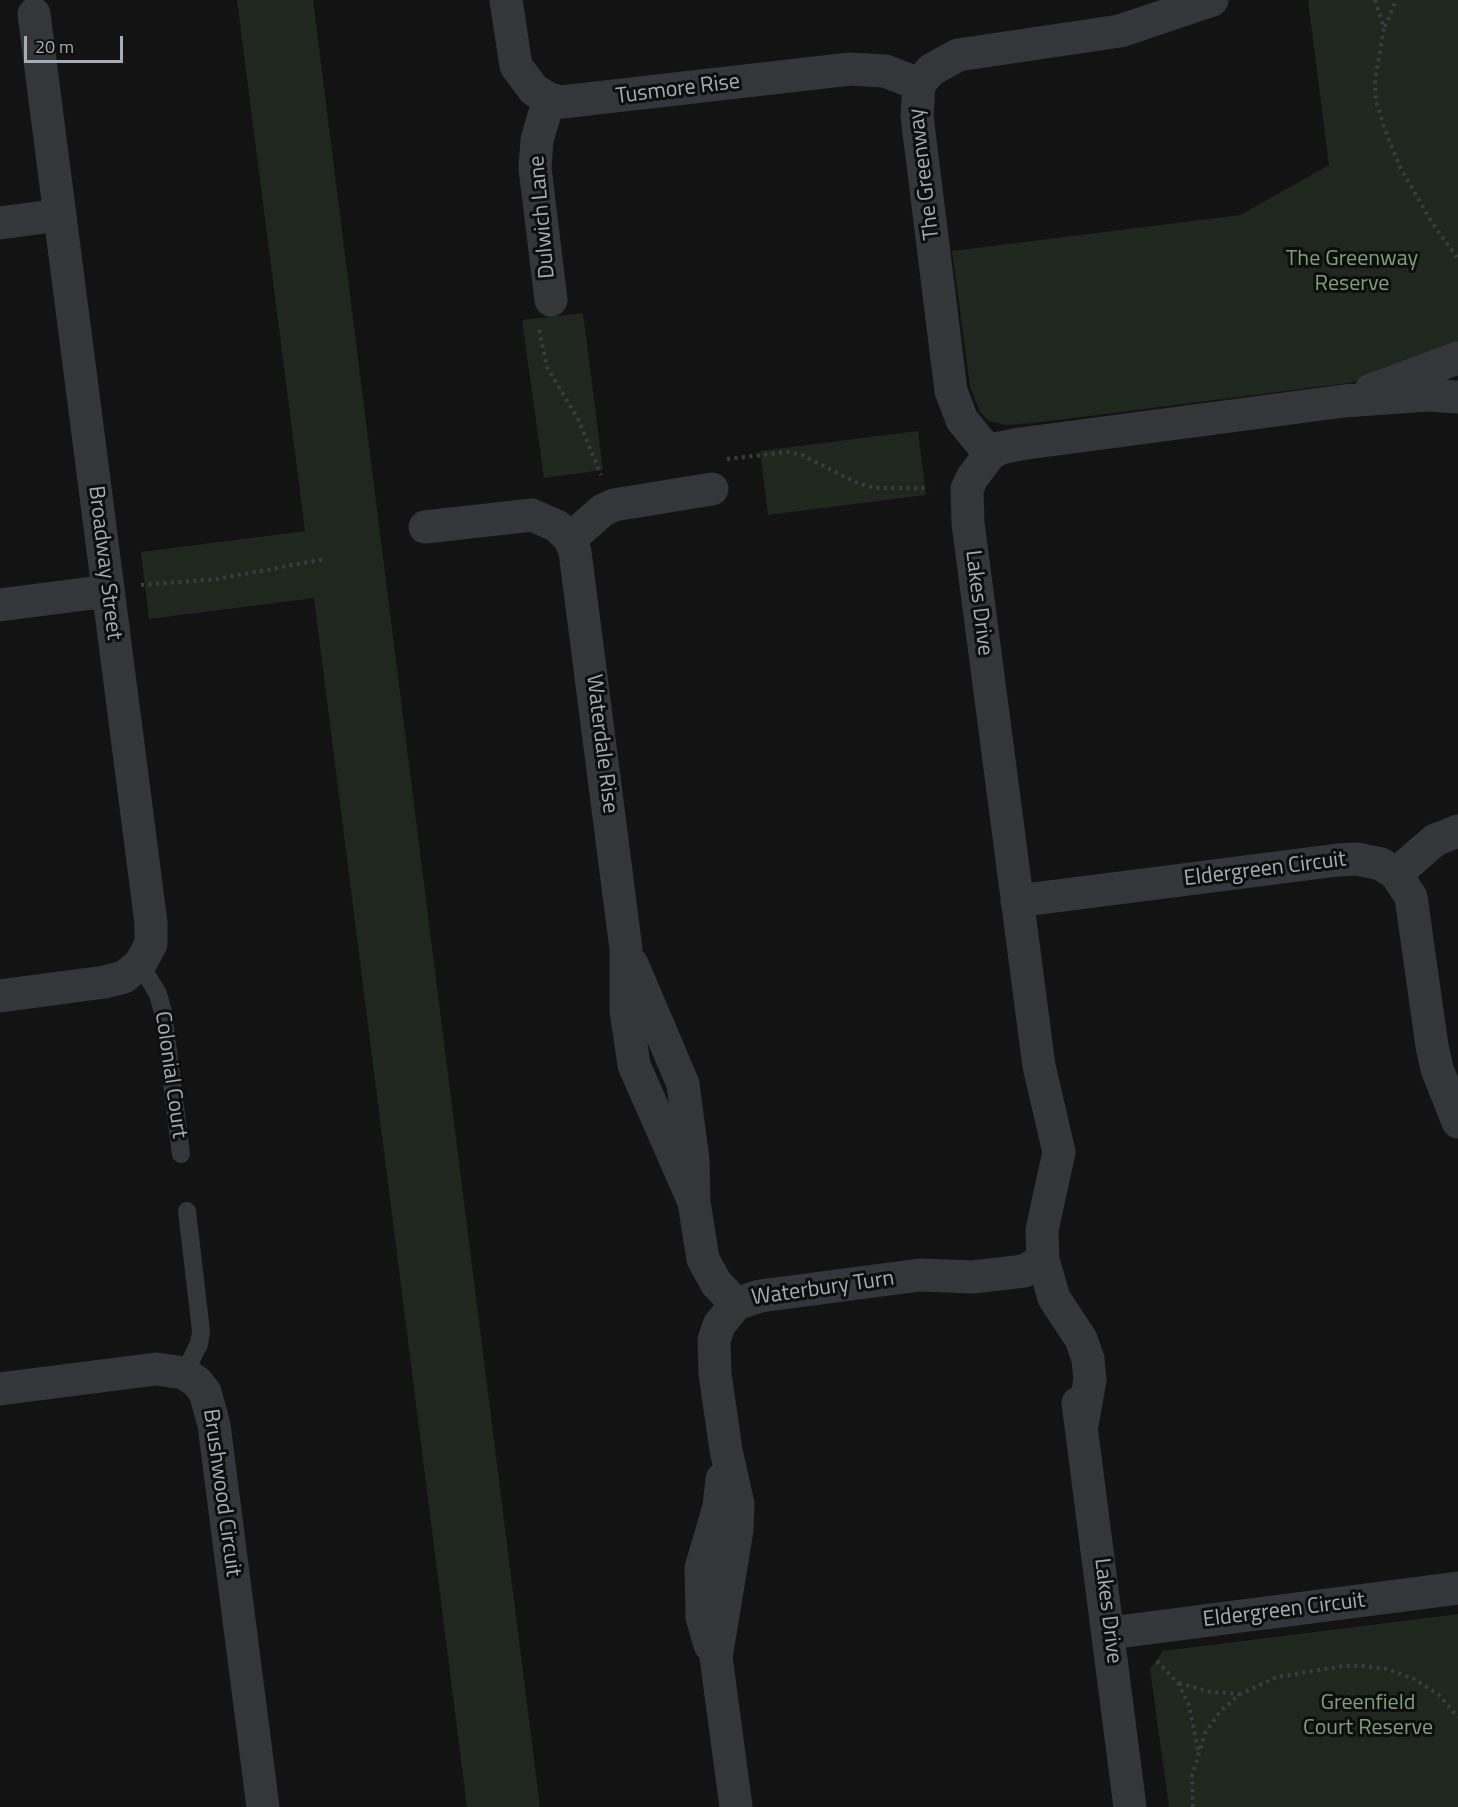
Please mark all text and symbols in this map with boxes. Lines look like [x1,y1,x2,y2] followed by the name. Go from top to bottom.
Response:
[27,24,126,62] scale bar
[35,33,74,60] text: 20 m
[615,69,741,111] street label: Tusmore Rise
[904,107,946,241] street label: The Greenway
[524,154,562,280] street label: Dulwich Lane
[1286,247,1418,298] park label: The Greenway Reserve
[81,484,127,642] street label: Broadway Street
[958,549,998,657] street label: Lakes Drive
[579,673,623,815] street label: Waterdale Rise
[1182,847,1348,893] street label: Eldergreen Circuit
[148,1010,192,1140] street label: Colonial Court
[750,1266,896,1312] street label: Waterbury Turn
[196,1407,246,1579] street label: Brushwood Circuit
[1087,1557,1127,1665] street label: Lakes Drive
[1201,1588,1367,1634] street label: Eldergreen Circuit
[1303,1691,1433,1742] park label: Greenfield Court Reserve

